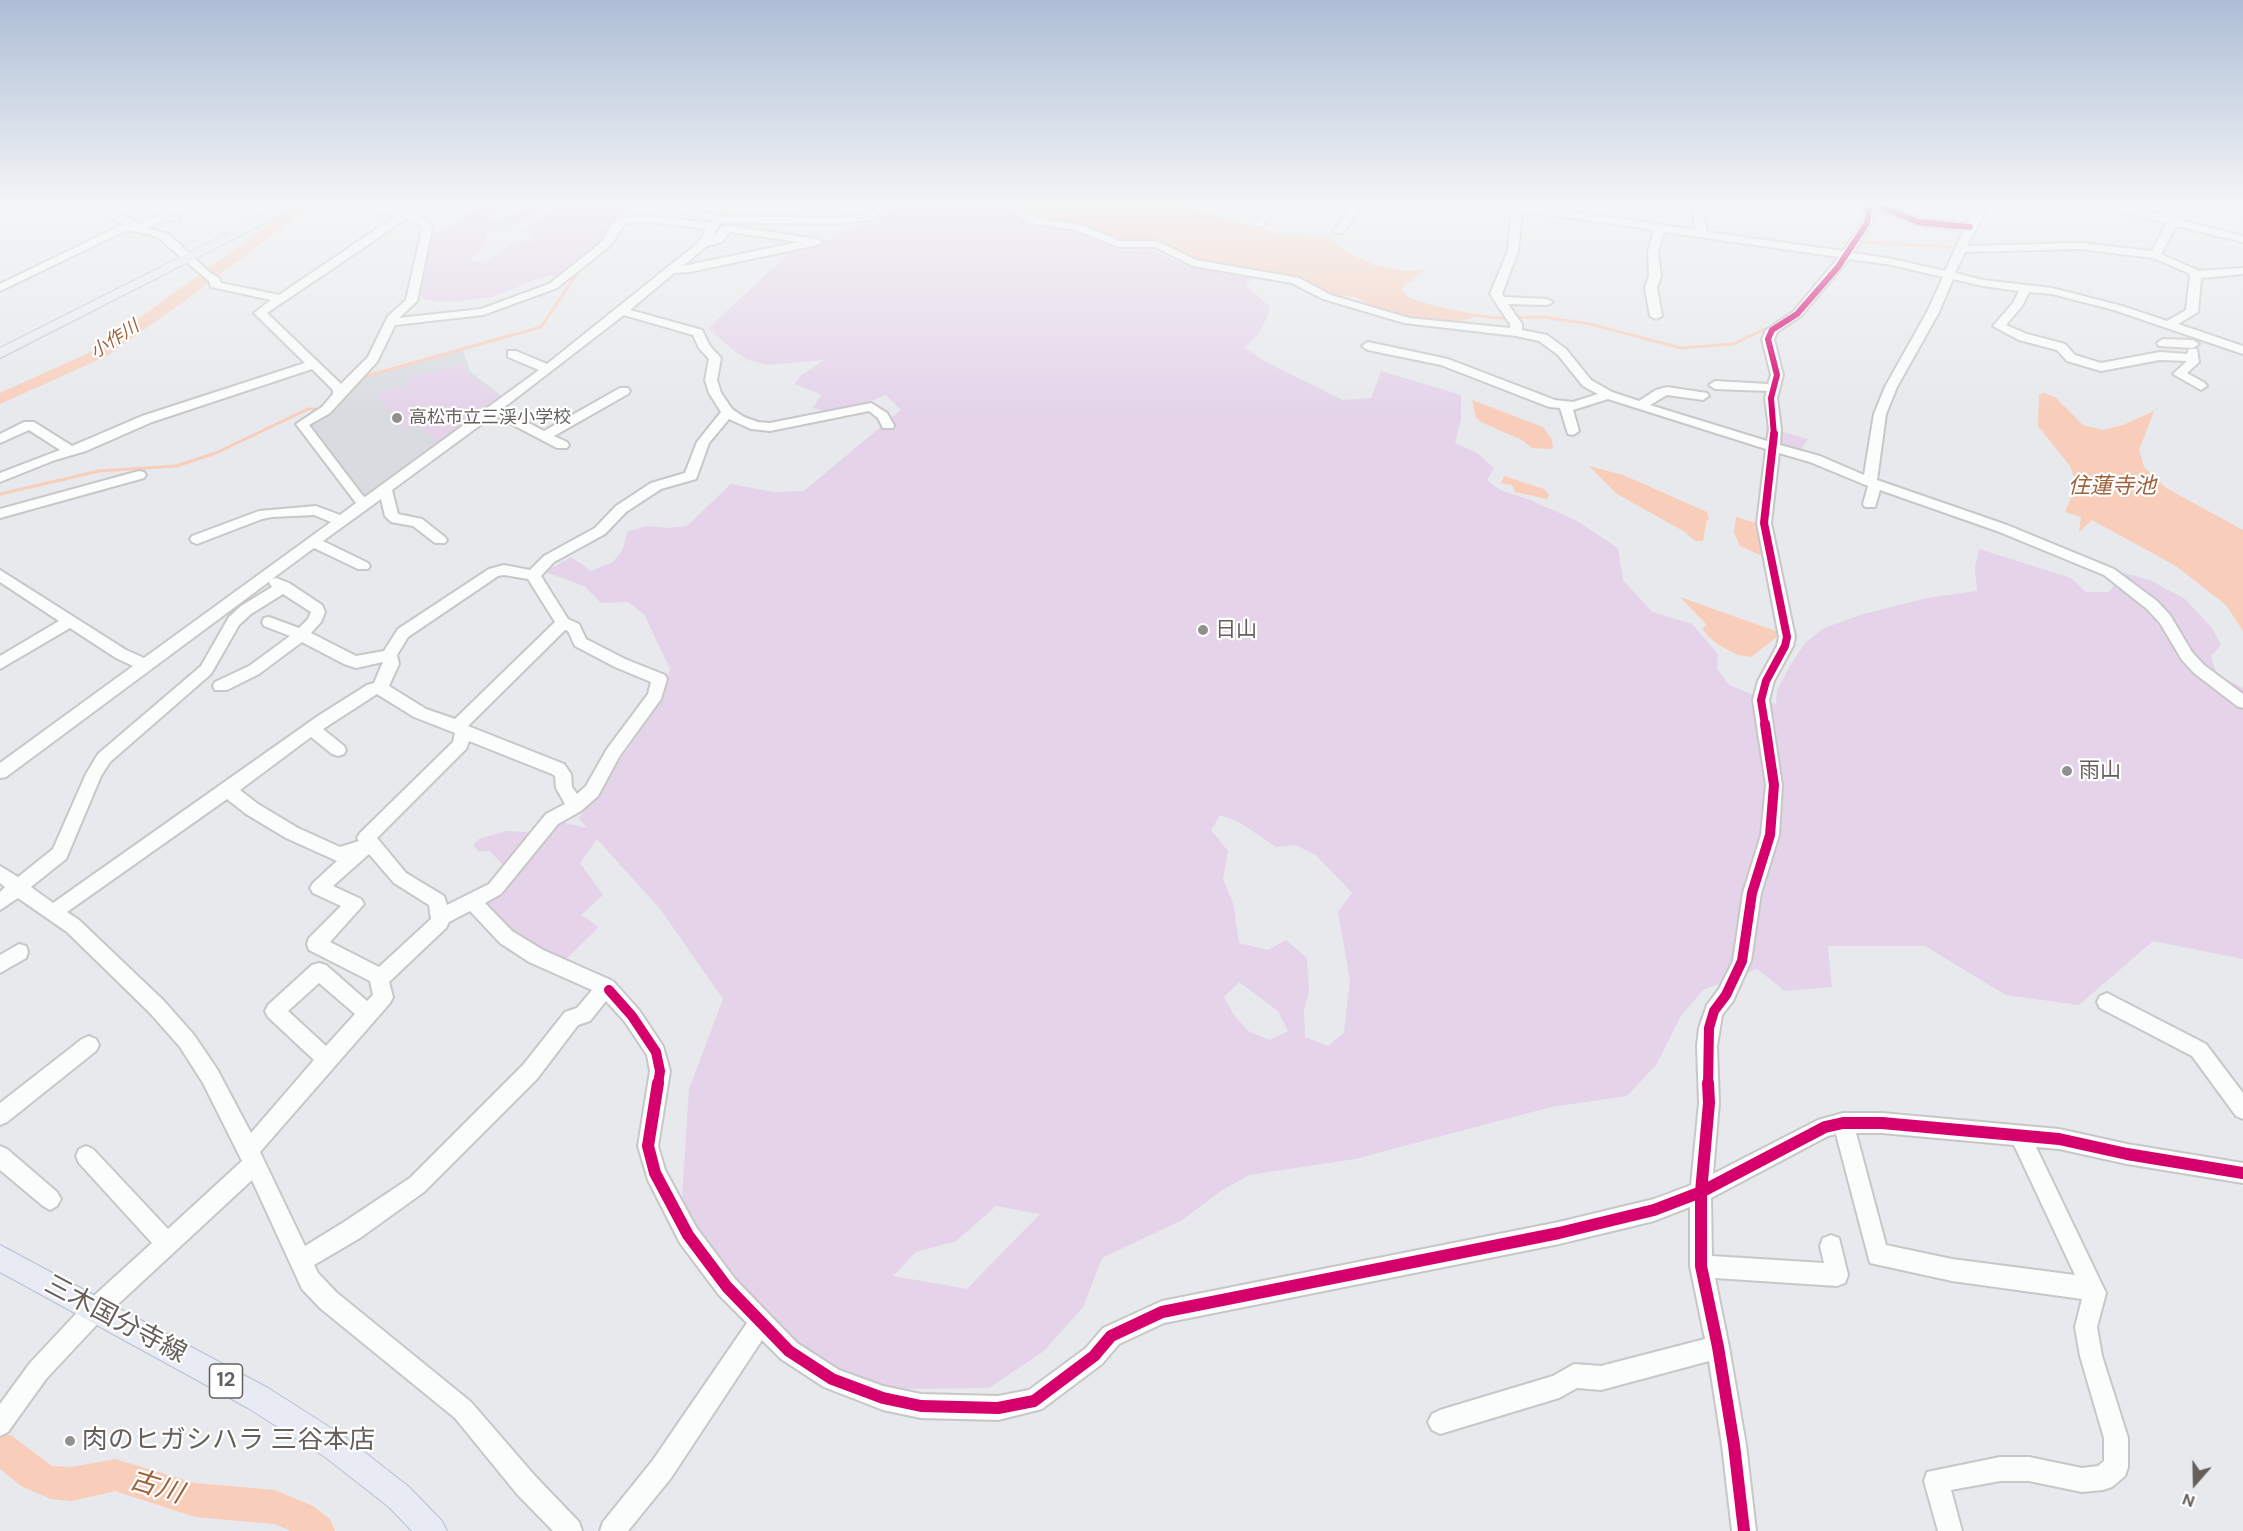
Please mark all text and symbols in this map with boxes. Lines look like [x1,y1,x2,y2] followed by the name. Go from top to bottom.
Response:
[86,316,144,364] water label: 小作川
[409,407,571,429] place label: 高松市立三渓小学校
[390,411,404,425] marker: 高松市立三渓小学校
[2068,474,2156,500] water label: 住蓮寺池
[1215,617,1257,643] place label: 日山
[1196,623,1210,637] marker: 日山
[2079,758,2121,784] place label: 雨山
[2060,764,2074,778] marker: 雨山
[39,1270,191,1370] street label: 三木国分寺線
[210,1364,242,1398] road number: 12
[82,1425,375,1457] place label: 肉のヒガシハラ 三谷本店
[63,1434,77,1448] marker: 肉のヒガシハラ 三谷本店
[2165,1453,2225,1513] north arrow
[125,1465,187,1511] water label: 古川
[2180,1489,2198,1512] text: N

